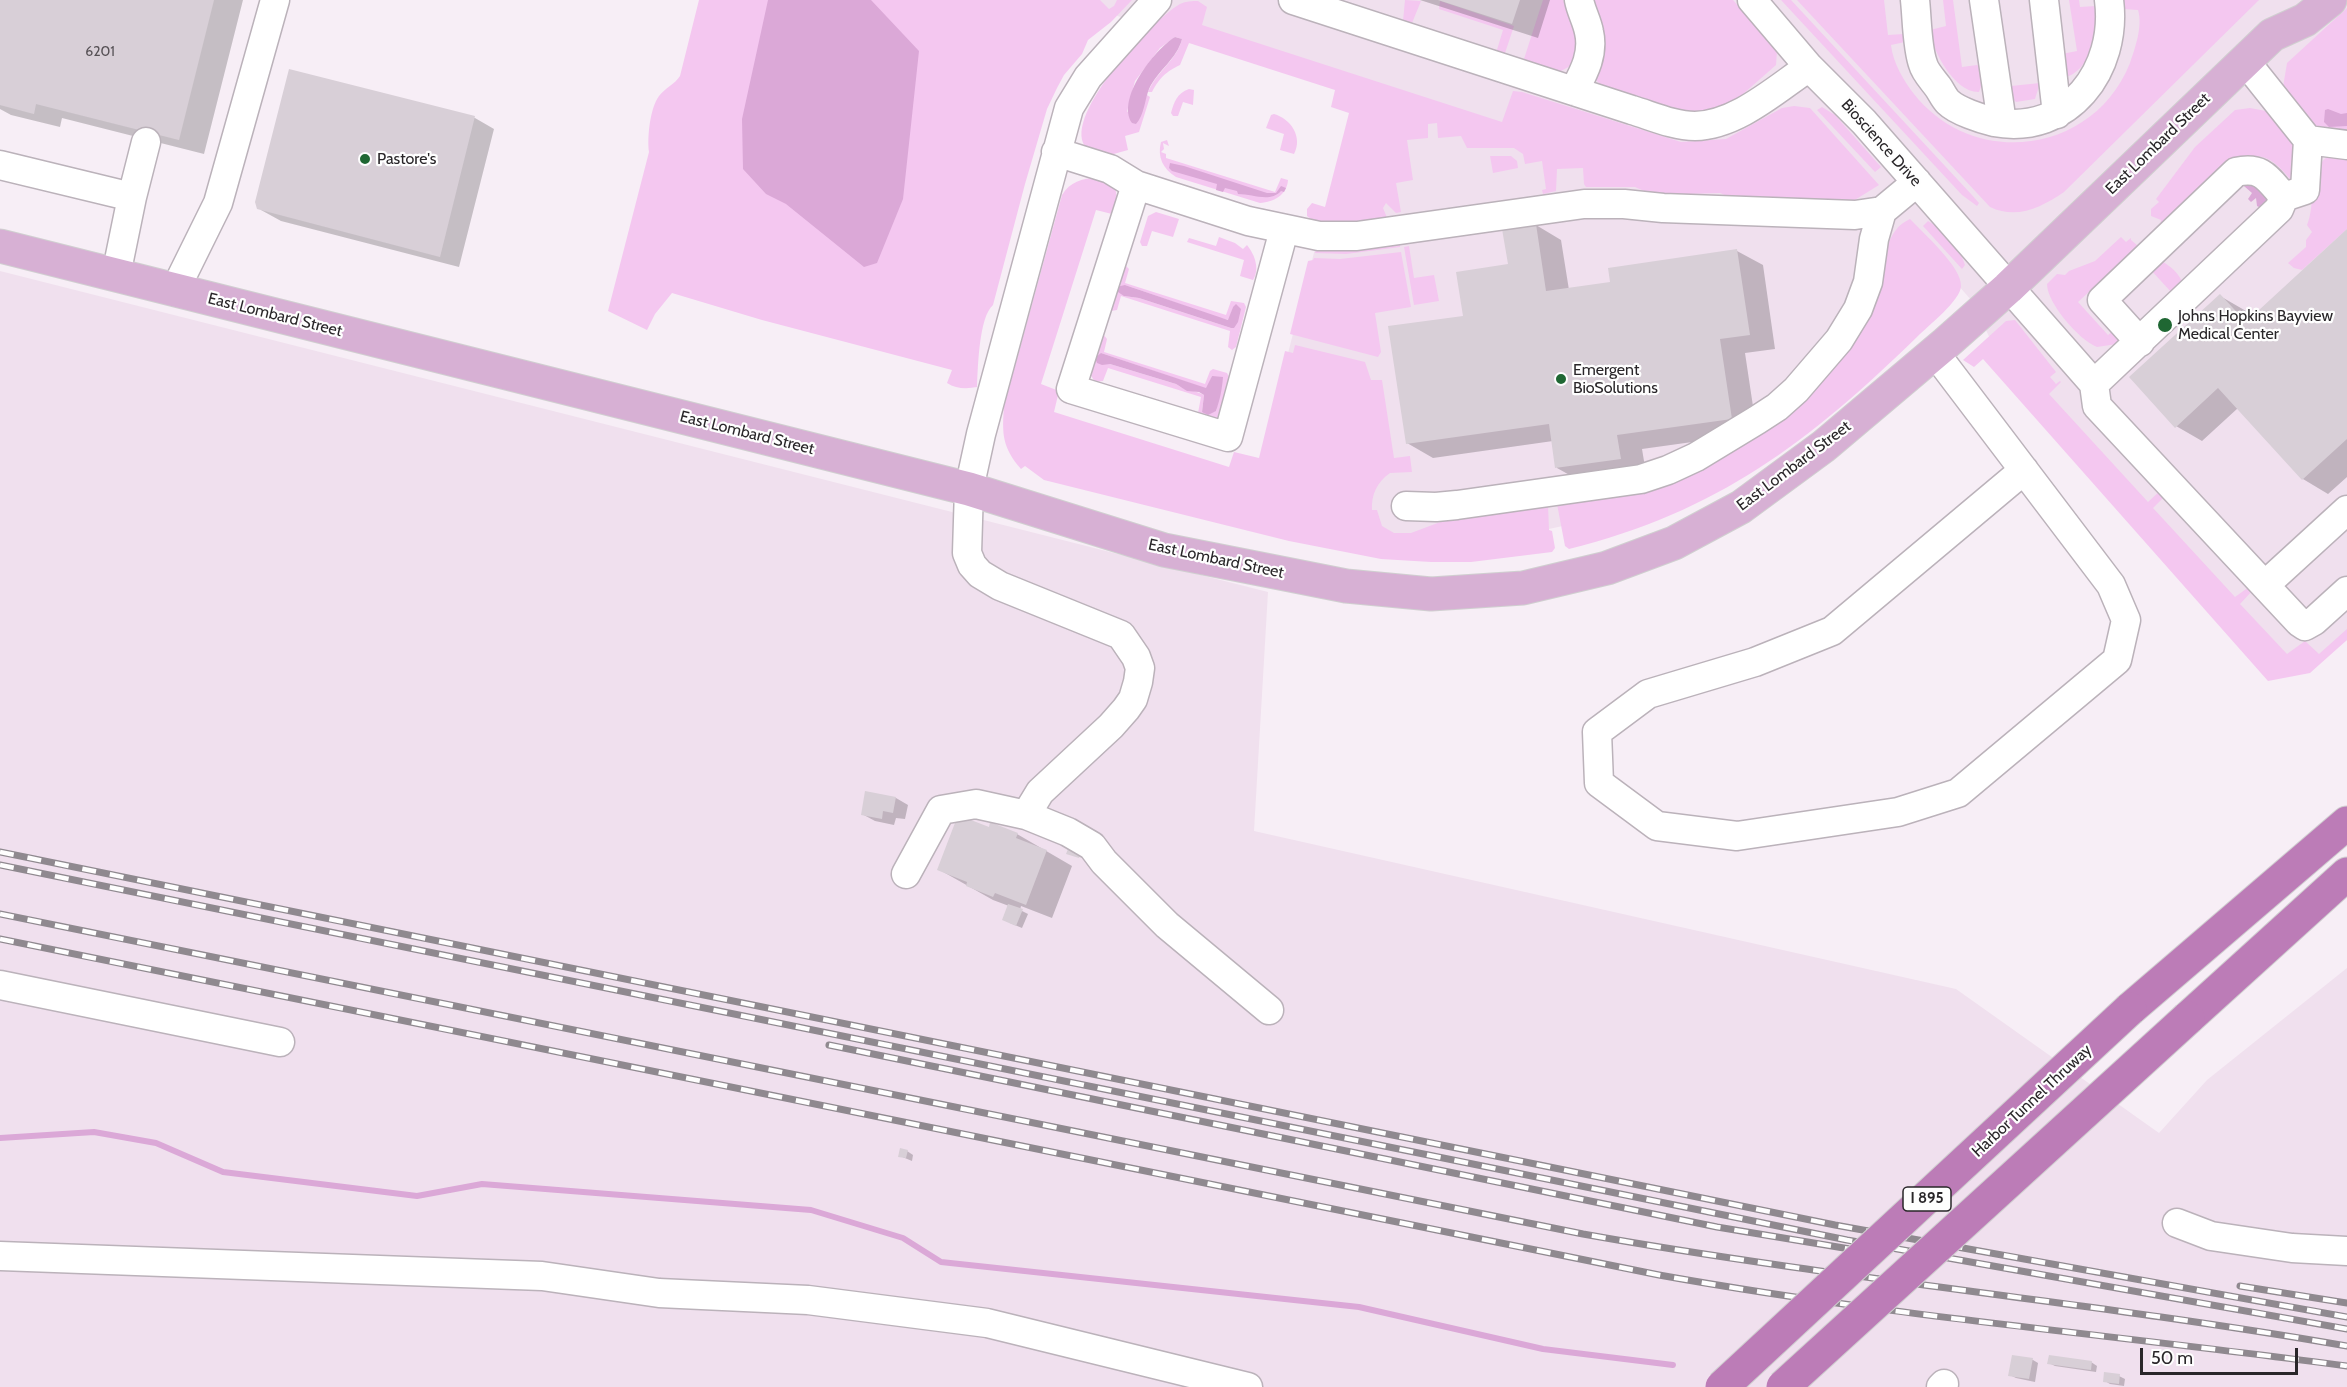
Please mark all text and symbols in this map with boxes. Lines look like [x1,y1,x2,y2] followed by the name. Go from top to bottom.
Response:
[85,44,115,60] house number: 6201
[2102,89,2214,199] street label: East Lombard Street
[1837,95,1925,191] street label: Bioscience Drive
[377,149,436,169] place label: Pastore's
[358,152,372,166] marker: Pastore's
[206,289,344,341] street label: East Lombard Street
[2178,306,2333,344] place label: Johns Hopkins Bayview Medical Center
[2156,316,2174,334] marker: Johns Hopkins Bayview Medical Center
[1573,360,1658,398] place label: Emergent BioSolutions
[1554,372,1568,386] marker: Emergent BioSolutions
[678,407,816,459] street label: East Lombard Street
[1733,417,1855,515] street label: East Lombard Street
[1147,535,1285,583] street label: East Lombard Street
[1968,1041,2096,1161] street label: Harbor Tunnel Thruway
[1903,1187,1951,1211] road number: I 895
[2143,1336,2300,1374] scale bar
[2151,1347,2193,1369] text: 50 m

